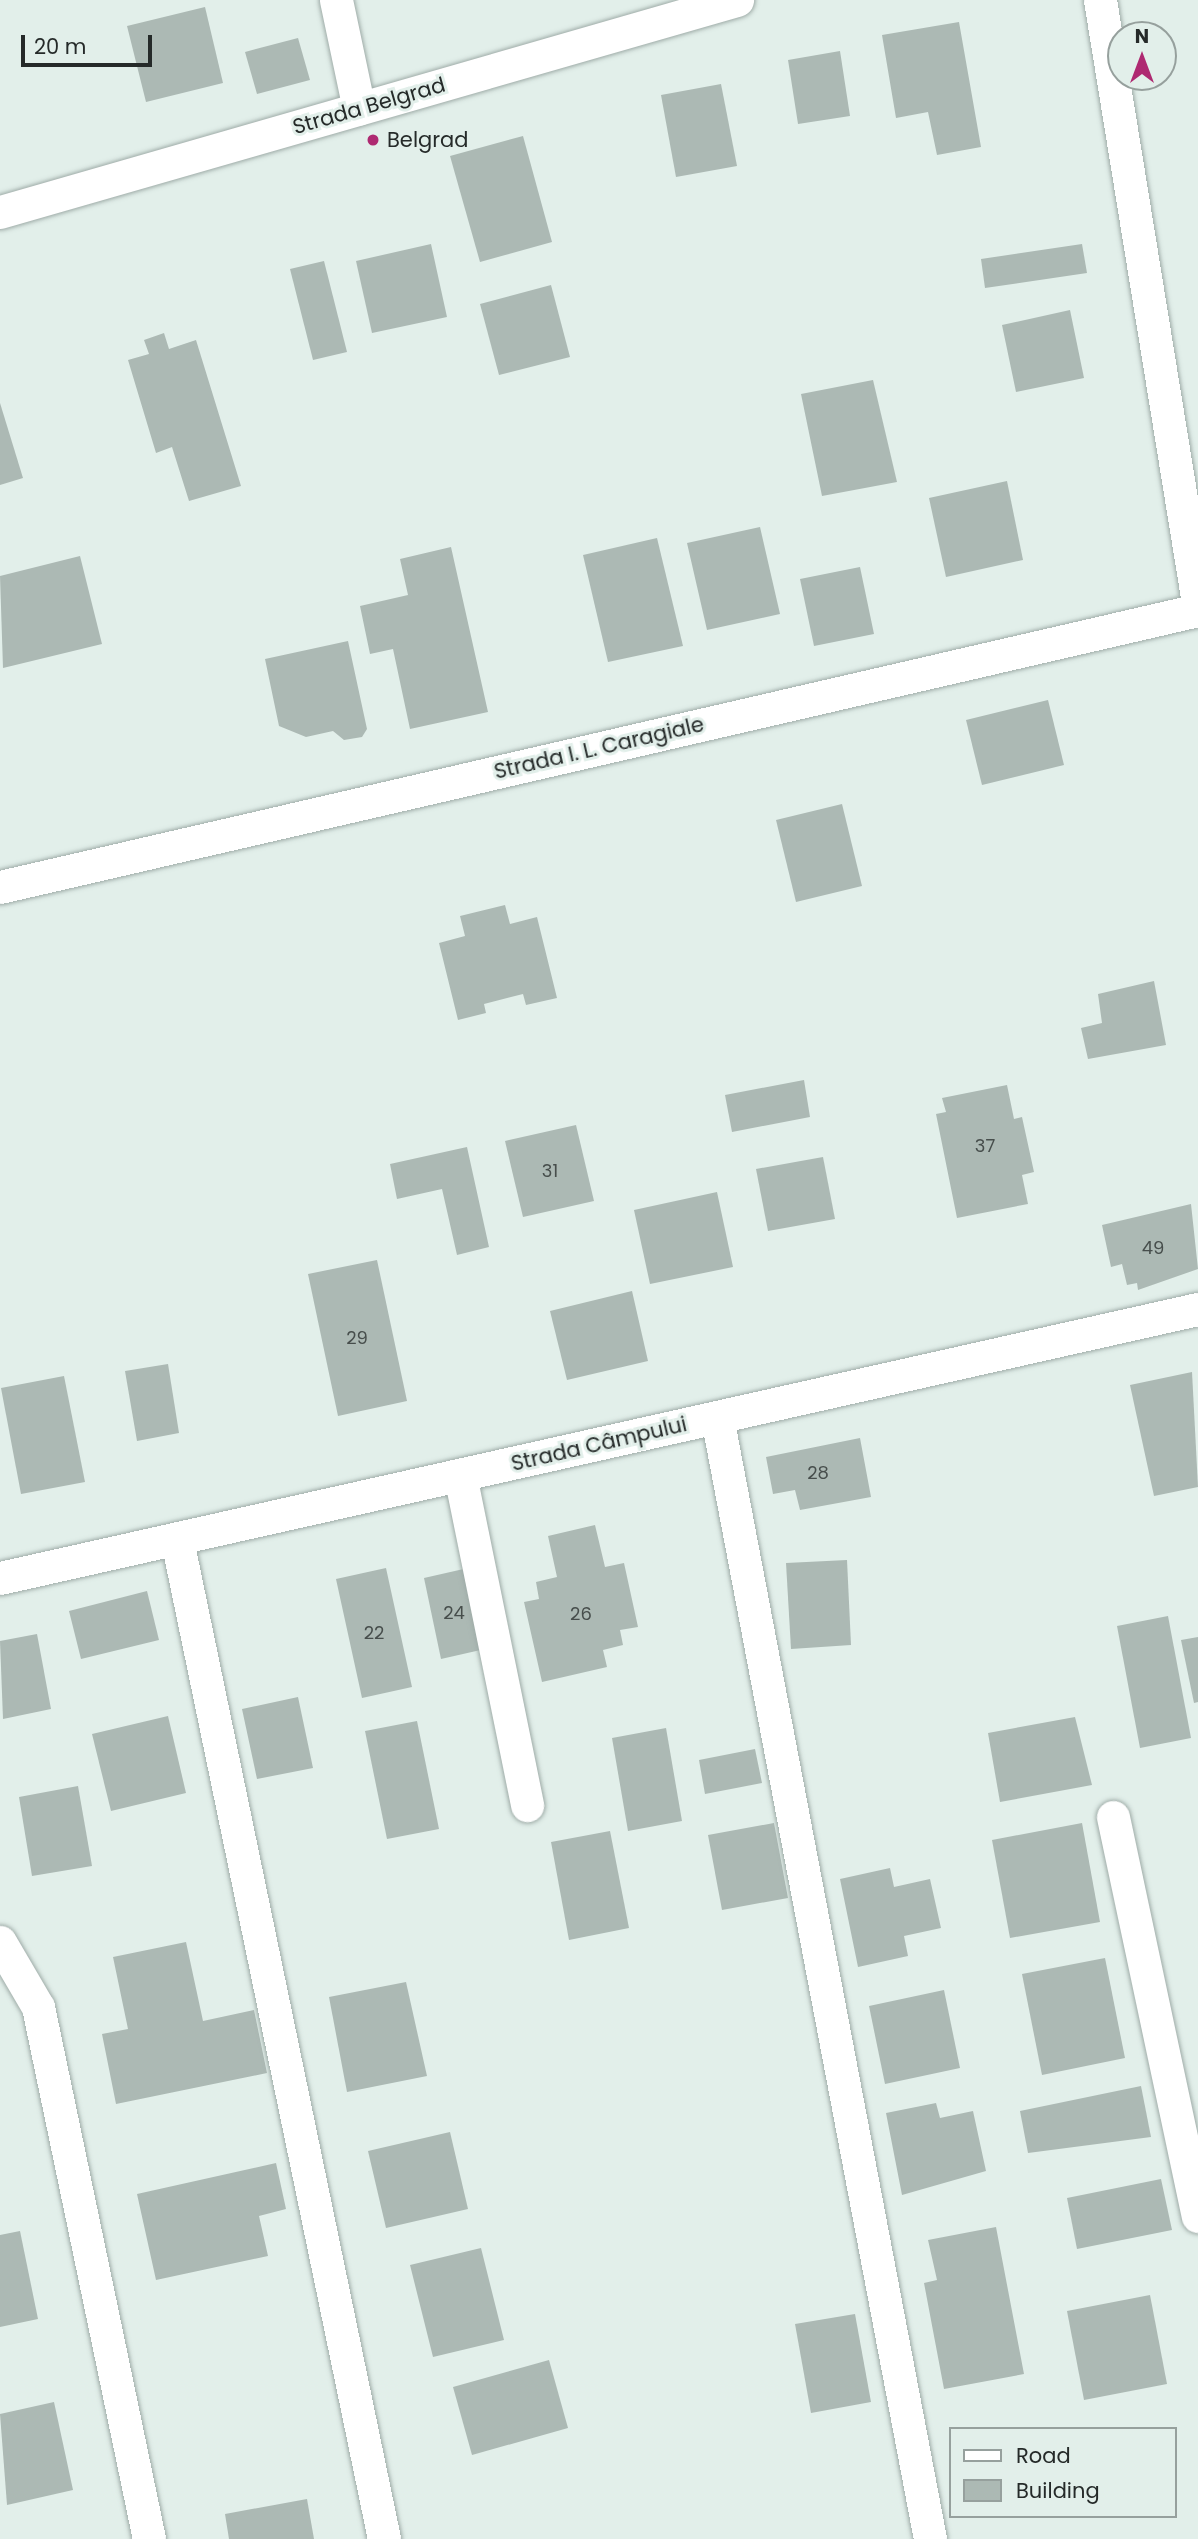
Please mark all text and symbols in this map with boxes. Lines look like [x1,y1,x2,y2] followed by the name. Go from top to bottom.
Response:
[24,21,156,65] scale bar
[1107,21,1177,91] north arrow
[1135,23,1149,50] text: N
[34,32,87,61] text: 20 m
[290,72,448,140] street label: Strada Belgrad
[387,127,468,153] place label: Belgrad
[365,132,381,148] marker: Belgrad
[492,712,706,784] street label: Strada I. L. Caragiale
[975,1135,995,1157] house number: 37
[542,1160,558,1182] house number: 31
[1142,1237,1164,1259] house number: 49
[346,1327,368,1349] house number: 29
[509,1412,689,1476] street label: Strada Câmpului
[807,1462,829,1484] house number: 28
[443,1602,465,1624] house number: 24
[570,1603,592,1625] house number: 26
[364,1622,384,1644] house number: 22
[950,2427,1177,2518] legend
[1016,2441,1071,2470] text: Road
[1016,2476,1100,2505] text: Building

